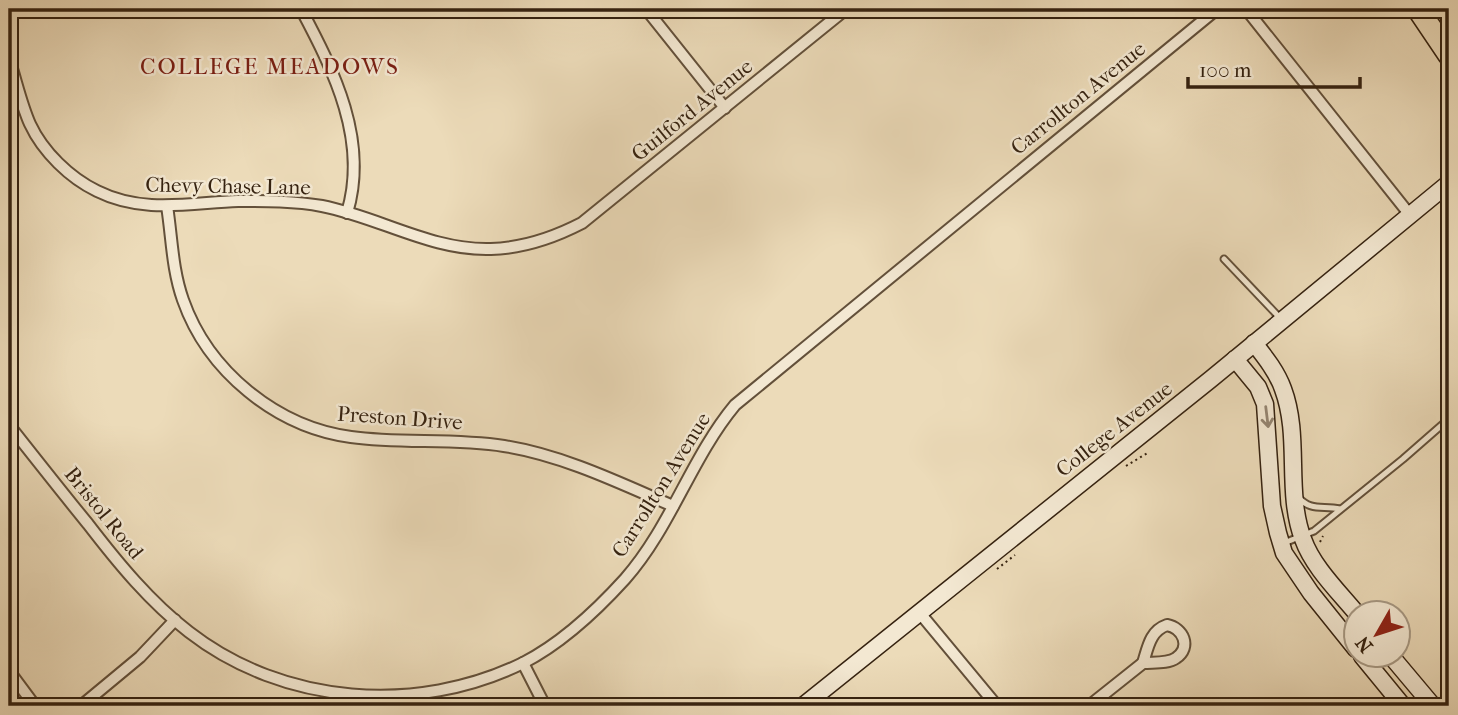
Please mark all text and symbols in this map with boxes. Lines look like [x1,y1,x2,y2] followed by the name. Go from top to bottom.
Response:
[1006,36,1150,160] street label: Carrollton Avenue
[1188,46,1360,90] scale bar
[140,53,400,80] district label: COLLEGE MEADOWS
[627,54,757,166] street label: Guilford Avenue
[1199,58,1252,82] text: 100 m
[145,173,311,199] street label: Chevy Chase Lane
[1051,376,1177,482] street label: College Avenue
[337,402,463,434] street label: Preston Drive
[1261,406,1274,428] one-way arrow
[607,408,715,562] street label: Carrollton Avenue
[60,462,149,564] street label: Bristol Road
[1342,600,1412,670] north arrow
[1351,631,1378,657] text: N

